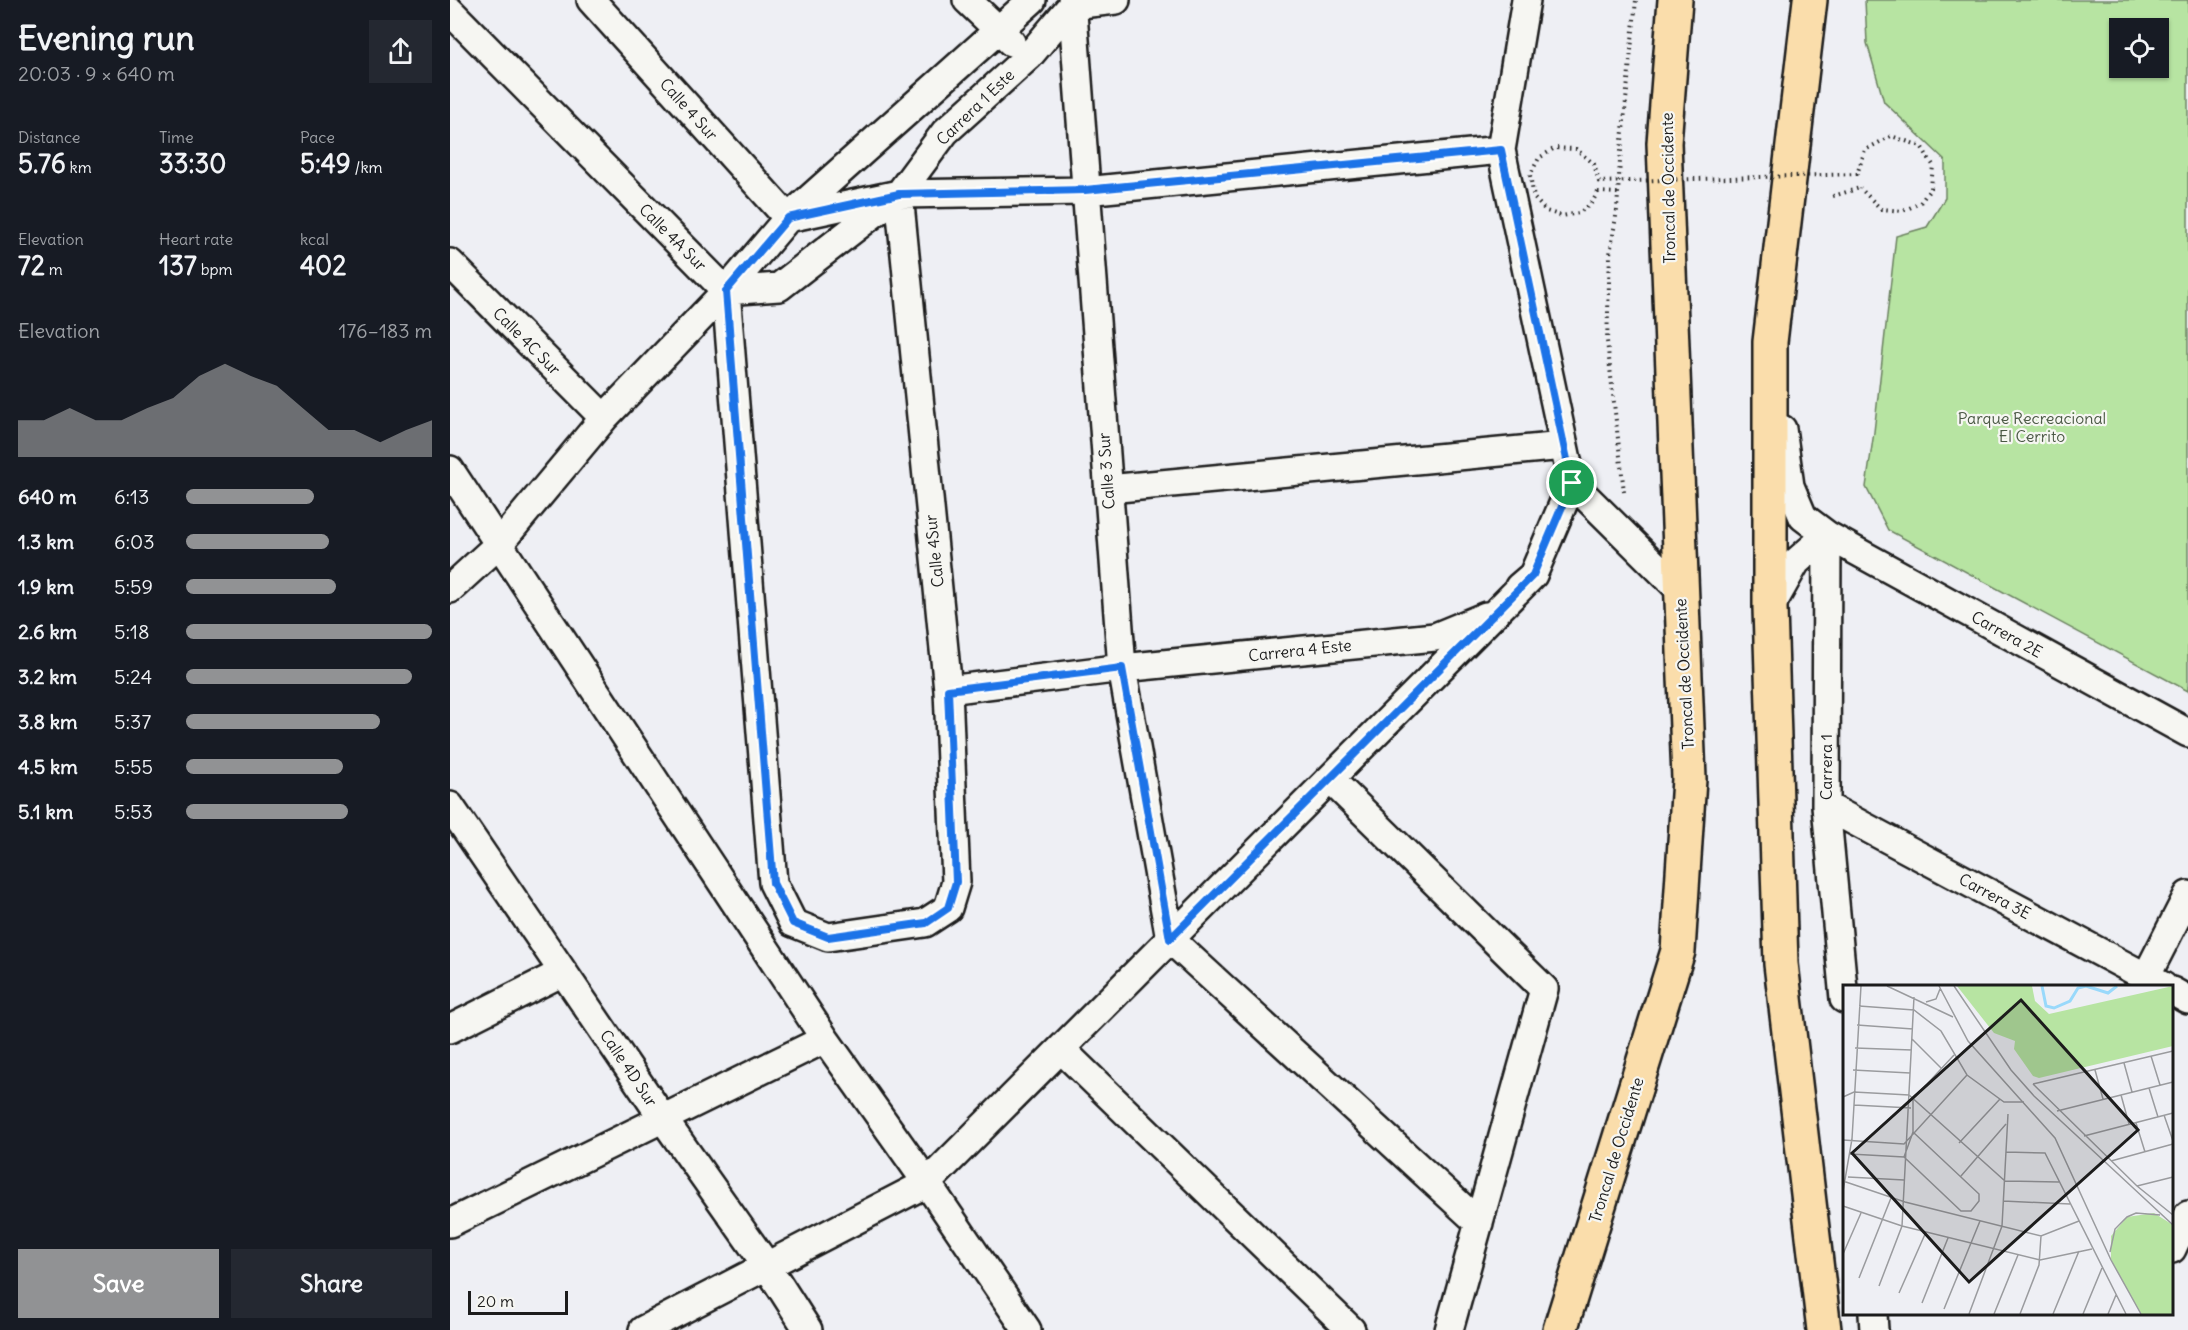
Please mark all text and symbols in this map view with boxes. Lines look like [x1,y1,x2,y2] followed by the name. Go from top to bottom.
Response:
[18,17,194,59] text: Evening run
[2109,18,2169,78] map controls
[2109,18,2169,78] button: locate
[369,20,432,83] button: share
[18,61,175,86] text: 20:03 · 9 × 640 m
[932,65,1018,149] street label: Carrera 1 Este
[656,74,722,145] street label: Calle 4 Sur
[1657,112,1679,264] street label: Troncal de Occidente
[18,127,80,147] text: Distance
[159,127,194,147] text: Time
[300,127,335,147] text: Pace
[18,147,66,180] text: 5.76
[159,147,226,180] text: 33:30
[300,147,351,180] text: 5:49
[66,157,92,177] text: km
[351,157,383,177] text: /km
[635,199,711,275] street label: Calle 4A Sur
[18,229,84,249] text: Elevation
[159,229,233,249] text: Heart rate
[300,229,329,249] text: kcal
[18,249,45,282] text: 72
[159,249,197,282] text: 137
[300,249,346,282] text: 402
[45,259,63,279] text: m
[197,259,233,279] text: bpm
[489,303,565,379] street label: Calle 4C Sur
[18,318,100,343] text: Elevation
[339,318,432,343] text: 176–183 m
[1958,408,2106,446] park label: Parque Recreacional El Cerrito
[1093,432,1119,510] street label: Calle 3 Sur
[1546,457,1597,508] pin
[1555,466,1588,499] icon: arrive
[18,484,77,509] text: 640 m
[114,484,149,509] text: 6:13
[920,513,948,588] street label: Calle 4Sur
[18,529,74,554] text: 1.3 km
[114,529,155,554] text: 6:03
[18,574,74,599] text: 1.9 km
[114,574,153,599] text: 5:59
[1670,598,1698,750] street label: Troncal de Occidente
[1968,606,2046,662] street label: Carrera 2E
[18,619,77,644] text: 2.6 km
[114,619,149,644] text: 5:18
[1247,635,1353,665] street label: Carrera 4 Este
[18,664,77,689] text: 3.2 km
[114,664,152,689] text: 5:24
[18,709,78,734] text: 3.8 km
[114,709,151,734] text: 5:37
[1816,734,1836,800] street label: Carrera 1
[18,754,78,779] text: 4.5 km
[114,754,153,779] text: 5:55
[18,799,73,824] text: 5.1 km
[114,799,153,824] text: 5:53
[1956,869,2034,923] street label: Carrera 3E
[1843,985,2173,1315] inset map
[596,1026,662,1111] street label: Calle 4D Sur
[1584,1075,1648,1225] street label: Troncal de Occidente
[18,1249,219,1318] button: Save
[231,1249,432,1318] button: Share
[468,1288,568,1316] scale bar
[477,1291,514,1311] text: 20 m

